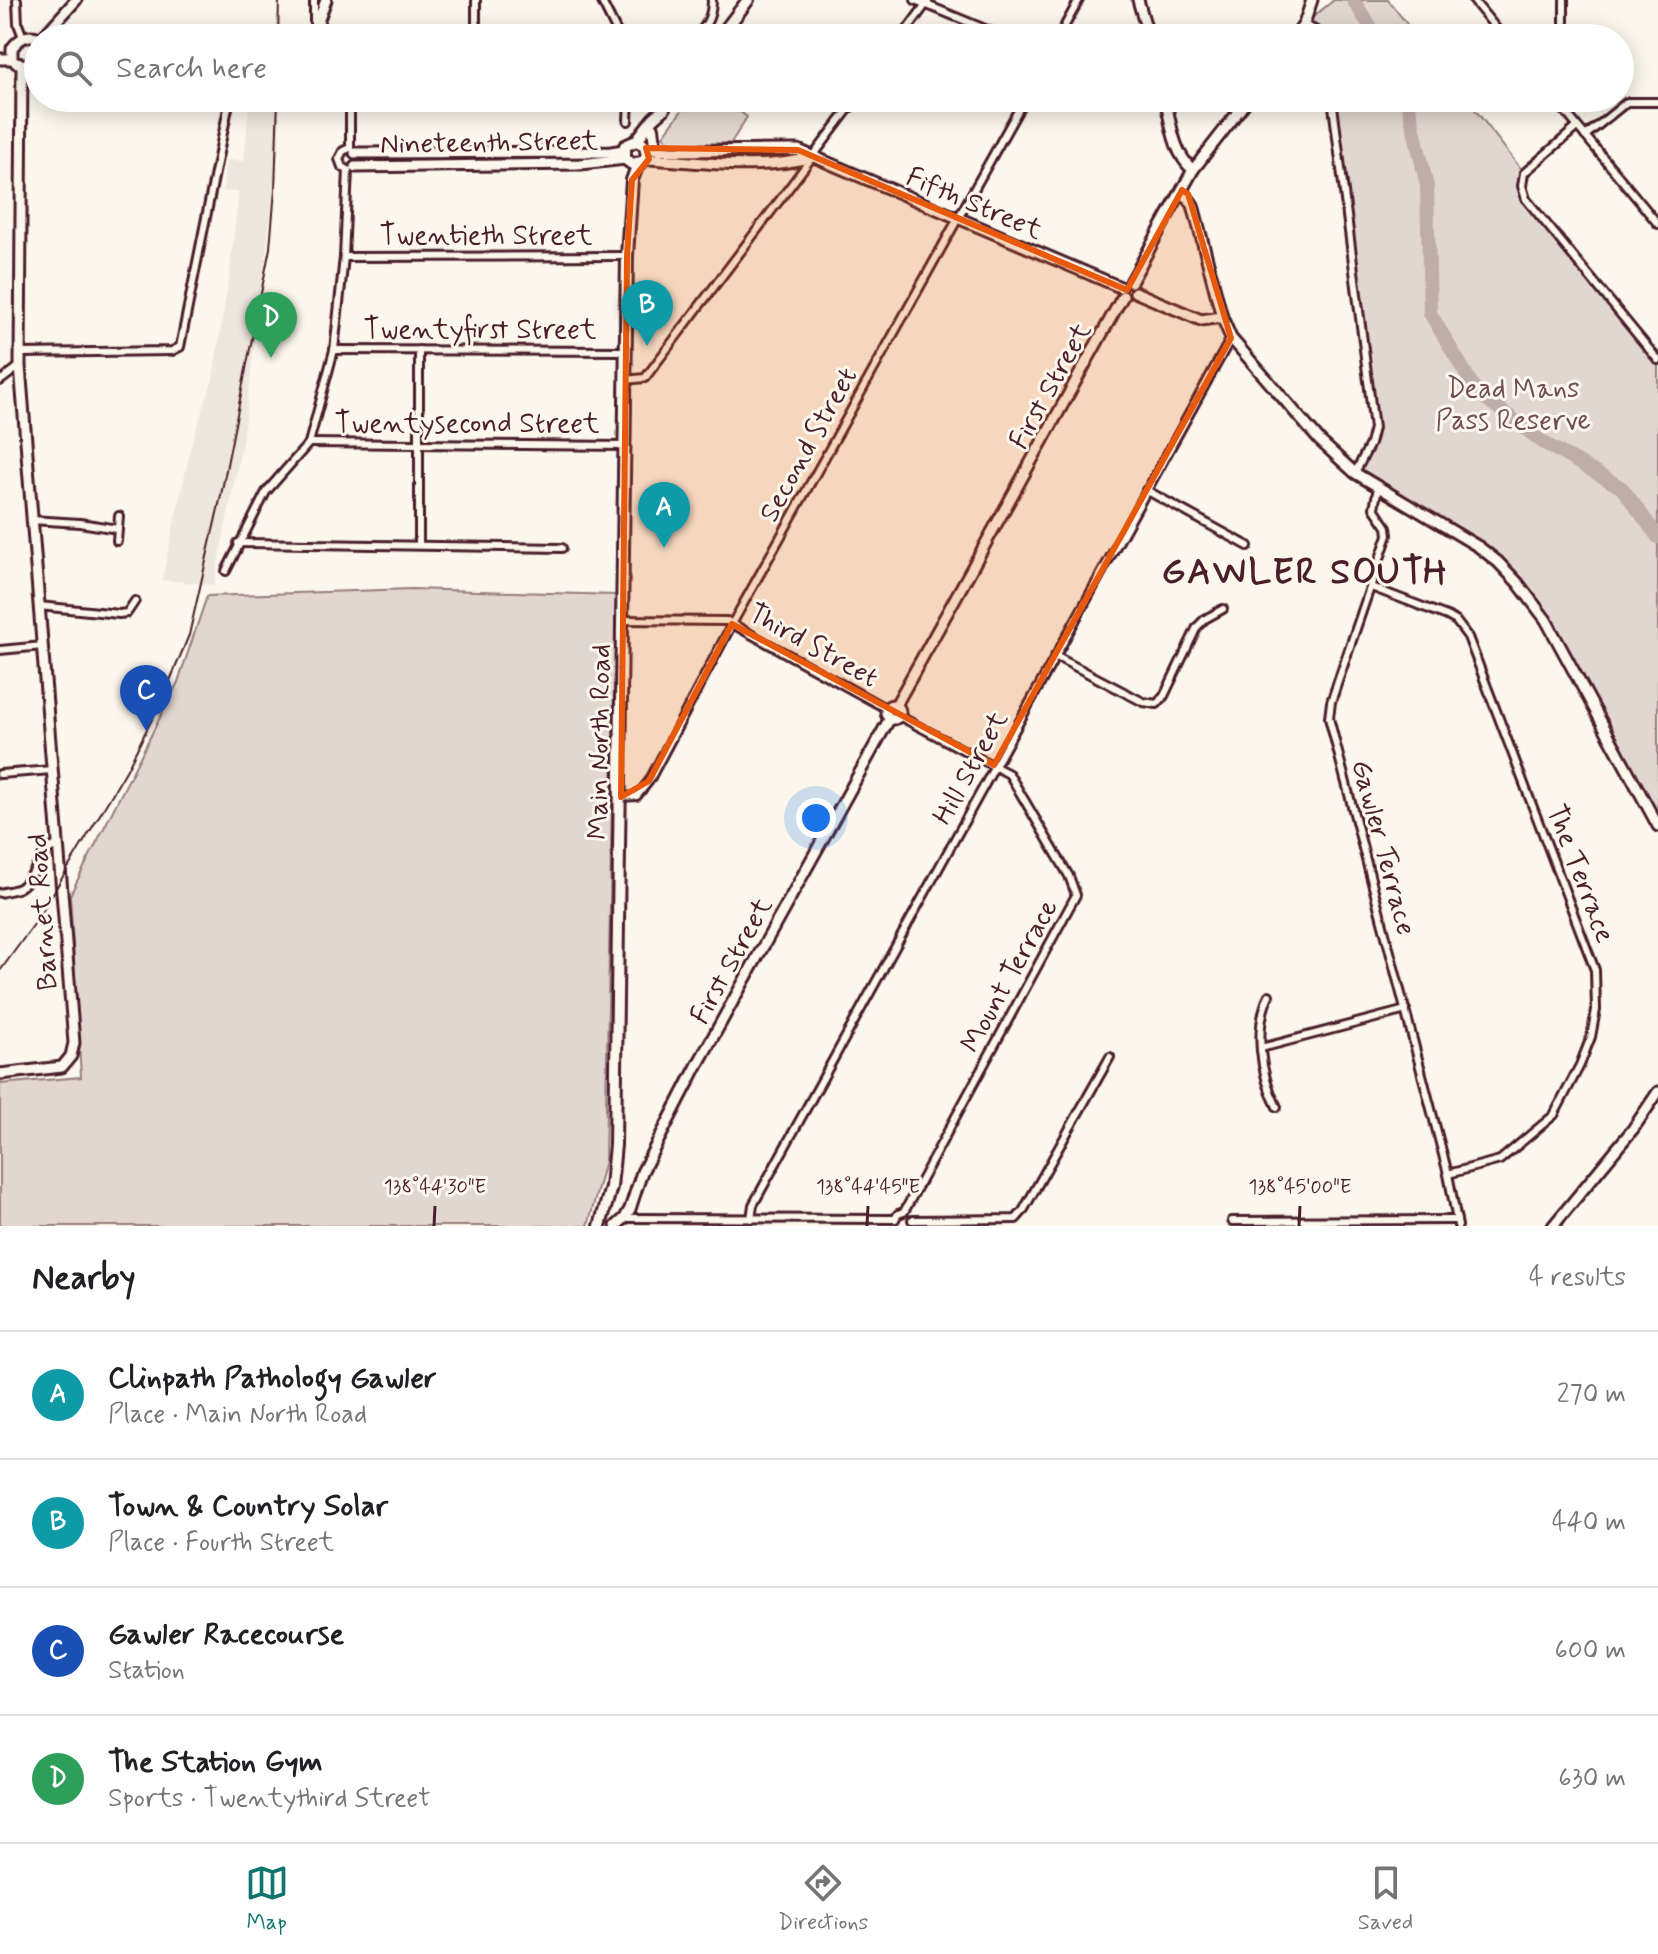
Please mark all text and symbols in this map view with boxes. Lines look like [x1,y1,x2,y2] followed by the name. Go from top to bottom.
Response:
[24,24,1634,112] search box
[52,46,96,90] icon: search
[116,49,267,88] text: Search here
[380,123,599,164] street label: Nineteenth Street
[900,159,1048,250] street label: Fifth Street
[379,218,593,255] street label: Twentieth Street
[621,280,673,346] pin: B
[245,292,297,358] pin: D
[364,312,597,349] street label: Twentyfirst Street
[1001,316,1101,456] street label: First Street
[751,361,867,529] street label: Second Street
[1435,371,1591,440] park label: Dead Mans Pass Reserve
[334,406,600,443] street label: Twentysecond Street
[638,482,690,548] pin: A
[1162,550,1448,597] district label: GAWLER SOUTH
[741,595,884,697] street label: Third Street
[580,644,621,840] street label: Main North Road
[120,665,172,731] pin: C
[925,704,1018,832] street label: Hill Street
[1341,756,1424,939] street label: Gawler Terrace
[796,798,836,838] your location
[1536,799,1623,948] street label: The Terrace
[20,832,67,991] street label: Barnet Road
[682,891,782,1031] street label: First Street
[953,893,1068,1060] street label: Mount Terrace
[384,1174,486,1201] text: 138°44'30"E
[816,1174,920,1201] text: 138°44'45"E
[1248,1174,1352,1201] text: 138°45'00"E
[32,1256,136,1301] text: Nearby
[1529,1261,1626,1295] text: 4 results
[108,1359,437,1398] text: Clinpath Pathology Gawler
[49,1378,67,1412] text: A
[1557,1378,1626,1412] text: 270 m
[108,1398,367,1432] text: Place · Main North Road
[108,1487,388,1526] text: Town & Country Solar
[50,1506,66,1540] text: B
[1552,1506,1626,1540] text: 440 m
[108,1526,334,1560] text: Place · Fourth Street
[108,1615,344,1654] text: Gawler Racecourse
[49,1634,67,1668] text: C
[1554,1634,1626,1668] text: 600 m
[108,1654,185,1688] text: Station
[108,1743,323,1782] text: The Station Gym
[49,1762,67,1796] text: D
[1558,1762,1626,1796] text: 630 m
[108,1782,430,1816] text: Sports · Twentythird Street
[245,1861,289,1937] tab: Map
[778,1861,868,1937] tab: Directions
[1358,1861,1413,1937] tab: Saved

